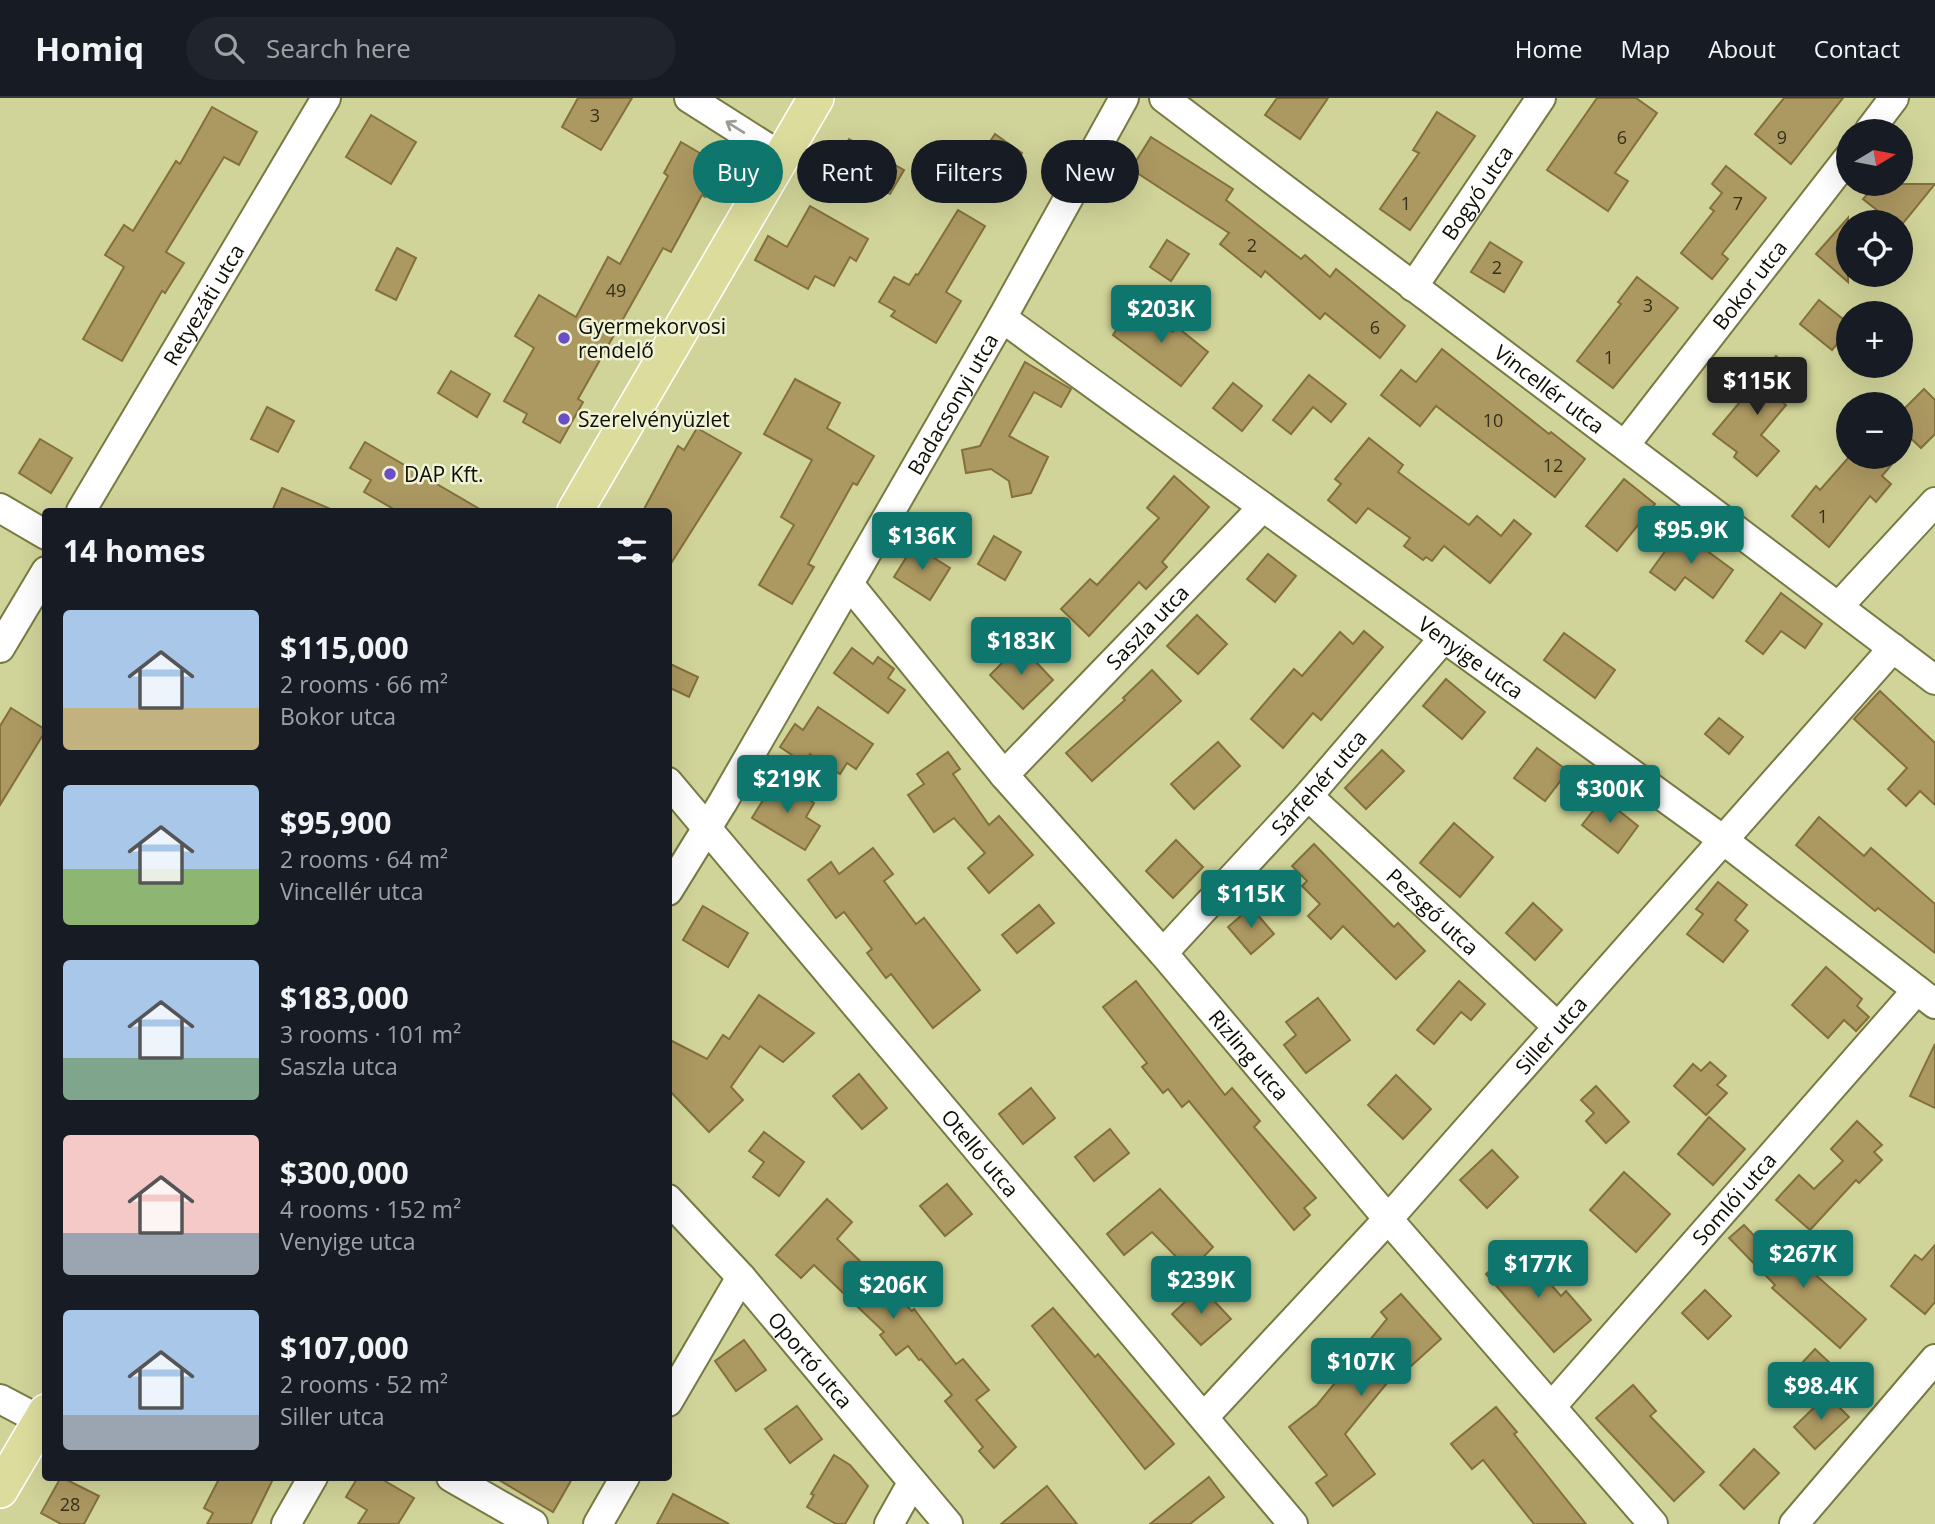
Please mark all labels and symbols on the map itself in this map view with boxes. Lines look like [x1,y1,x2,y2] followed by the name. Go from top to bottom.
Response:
[590,103,600,127] house number: 3
[1836,119,1913,196] north arrow
[726,120,746,134] one-way arrow
[1617,125,1627,149] house number: 6
[1777,125,1787,149] house number: 9
[1435,140,1519,245] street label: Bogyó utca
[1401,191,1411,215] house number: 1
[1733,191,1743,215] house number: 7
[1247,233,1257,257] house number: 2
[1706,234,1793,335] street label: Bokor utca
[157,239,250,370] street label: Retyezáti utca
[1492,255,1502,279] house number: 2
[606,278,626,302] house number: 49
[1112,286,1210,345] pin: $203K
[1643,293,1653,317] house number: 3
[578,312,726,364] place label: Gyermekorvosi rendelő
[1370,315,1380,339] house number: 6
[901,328,1004,480] street label: Badacsonyi utca
[556,330,572,346] marker: Gyermekorvosi rendelő
[1489,338,1610,440] street label: Vincellér utca
[1604,345,1614,369] house number: 1
[1708,358,1806,417] pin: $115K
[578,405,730,433] place label: Szerelvényüzlet
[1483,408,1503,432] house number: 10
[556,411,572,427] marker: Szerelvényüzlet
[1543,453,1563,477] house number: 12
[404,460,484,488] place label: DAP Kft.
[382,466,398,482] marker: DAP Kft.
[1818,504,1828,528] house number: 1
[1634,506,1748,566] pin: $95.9K
[873,512,971,572] pin: $136K
[1100,578,1195,675] street label: Saszla utca
[1413,610,1529,705] street label: Venyige utca
[972,618,1070,677] pin: $183K
[1265,724,1373,841] street label: Sárfehér utca
[738,756,836,815] pin: $219K
[1561,766,1659,825] pin: $300K
[1381,862,1485,961] street label: Pezsgő utca
[1202,870,1300,930] pin: $115K
[1509,990,1593,1080] street label: Siller utca
[1203,1004,1296,1106] street label: Rizling utca
[935,1103,1025,1203] street label: Otelló utca
[1686,1146,1782,1251] street label: Somlói utca
[1754,1230,1852,1290] pin: $267K
[1489,1240,1587,1300] pin: $177K
[1152,1256,1250,1316] pin: $239K
[844,1262,942,1321] pin: $206K
[762,1306,859,1414] street label: Oportó utca
[1312,1338,1410,1398] pin: $107K
[1764,1362,1878,1422] pin: $98.4K
[60,1492,80,1516] house number: 28

